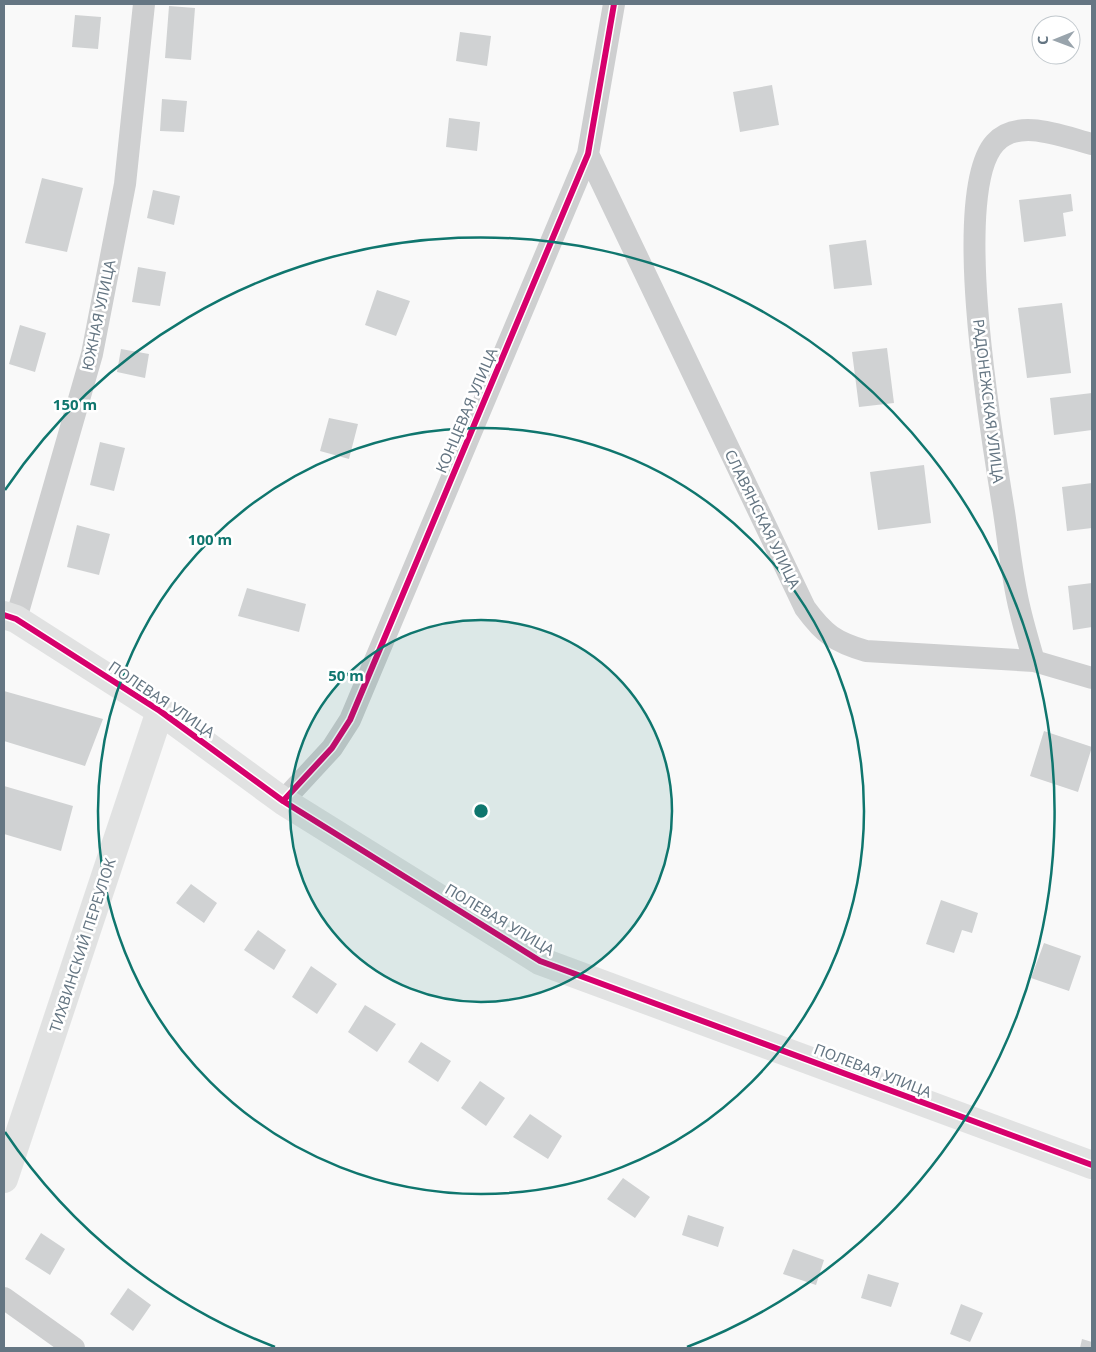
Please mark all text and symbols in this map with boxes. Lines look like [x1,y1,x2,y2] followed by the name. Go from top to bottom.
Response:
[1031,15,1081,65] north arrow
[1033,36,1052,45] text: С
[76,257,120,372] street label: ЮЖНАЯ УЛИЦА
[969,318,1009,485] street label: РАДОНЕЖСКАЯ УЛИЦА
[431,344,502,476] street label: КОНЦЕВАЯ УЛИЦА
[53,394,97,414] text: 150 m
[721,446,806,592] street label: СЛАВЯНСКАЯ УЛИЦА
[188,529,232,549] text: 100 m
[105,656,219,742] street label: ПОЛЕВАЯ УЛИЦА
[328,665,364,685] text: 50 m
[472,802,490,820] centre of rings
[44,855,120,1035] street label: ТИХВИНСКИЙ ПЕРЕУЛОК
[442,878,559,960] street label: ПОЛЕВАЯ УЛИЦА
[811,1038,935,1102] street label: ПОЛЕВАЯ УЛИЦА

